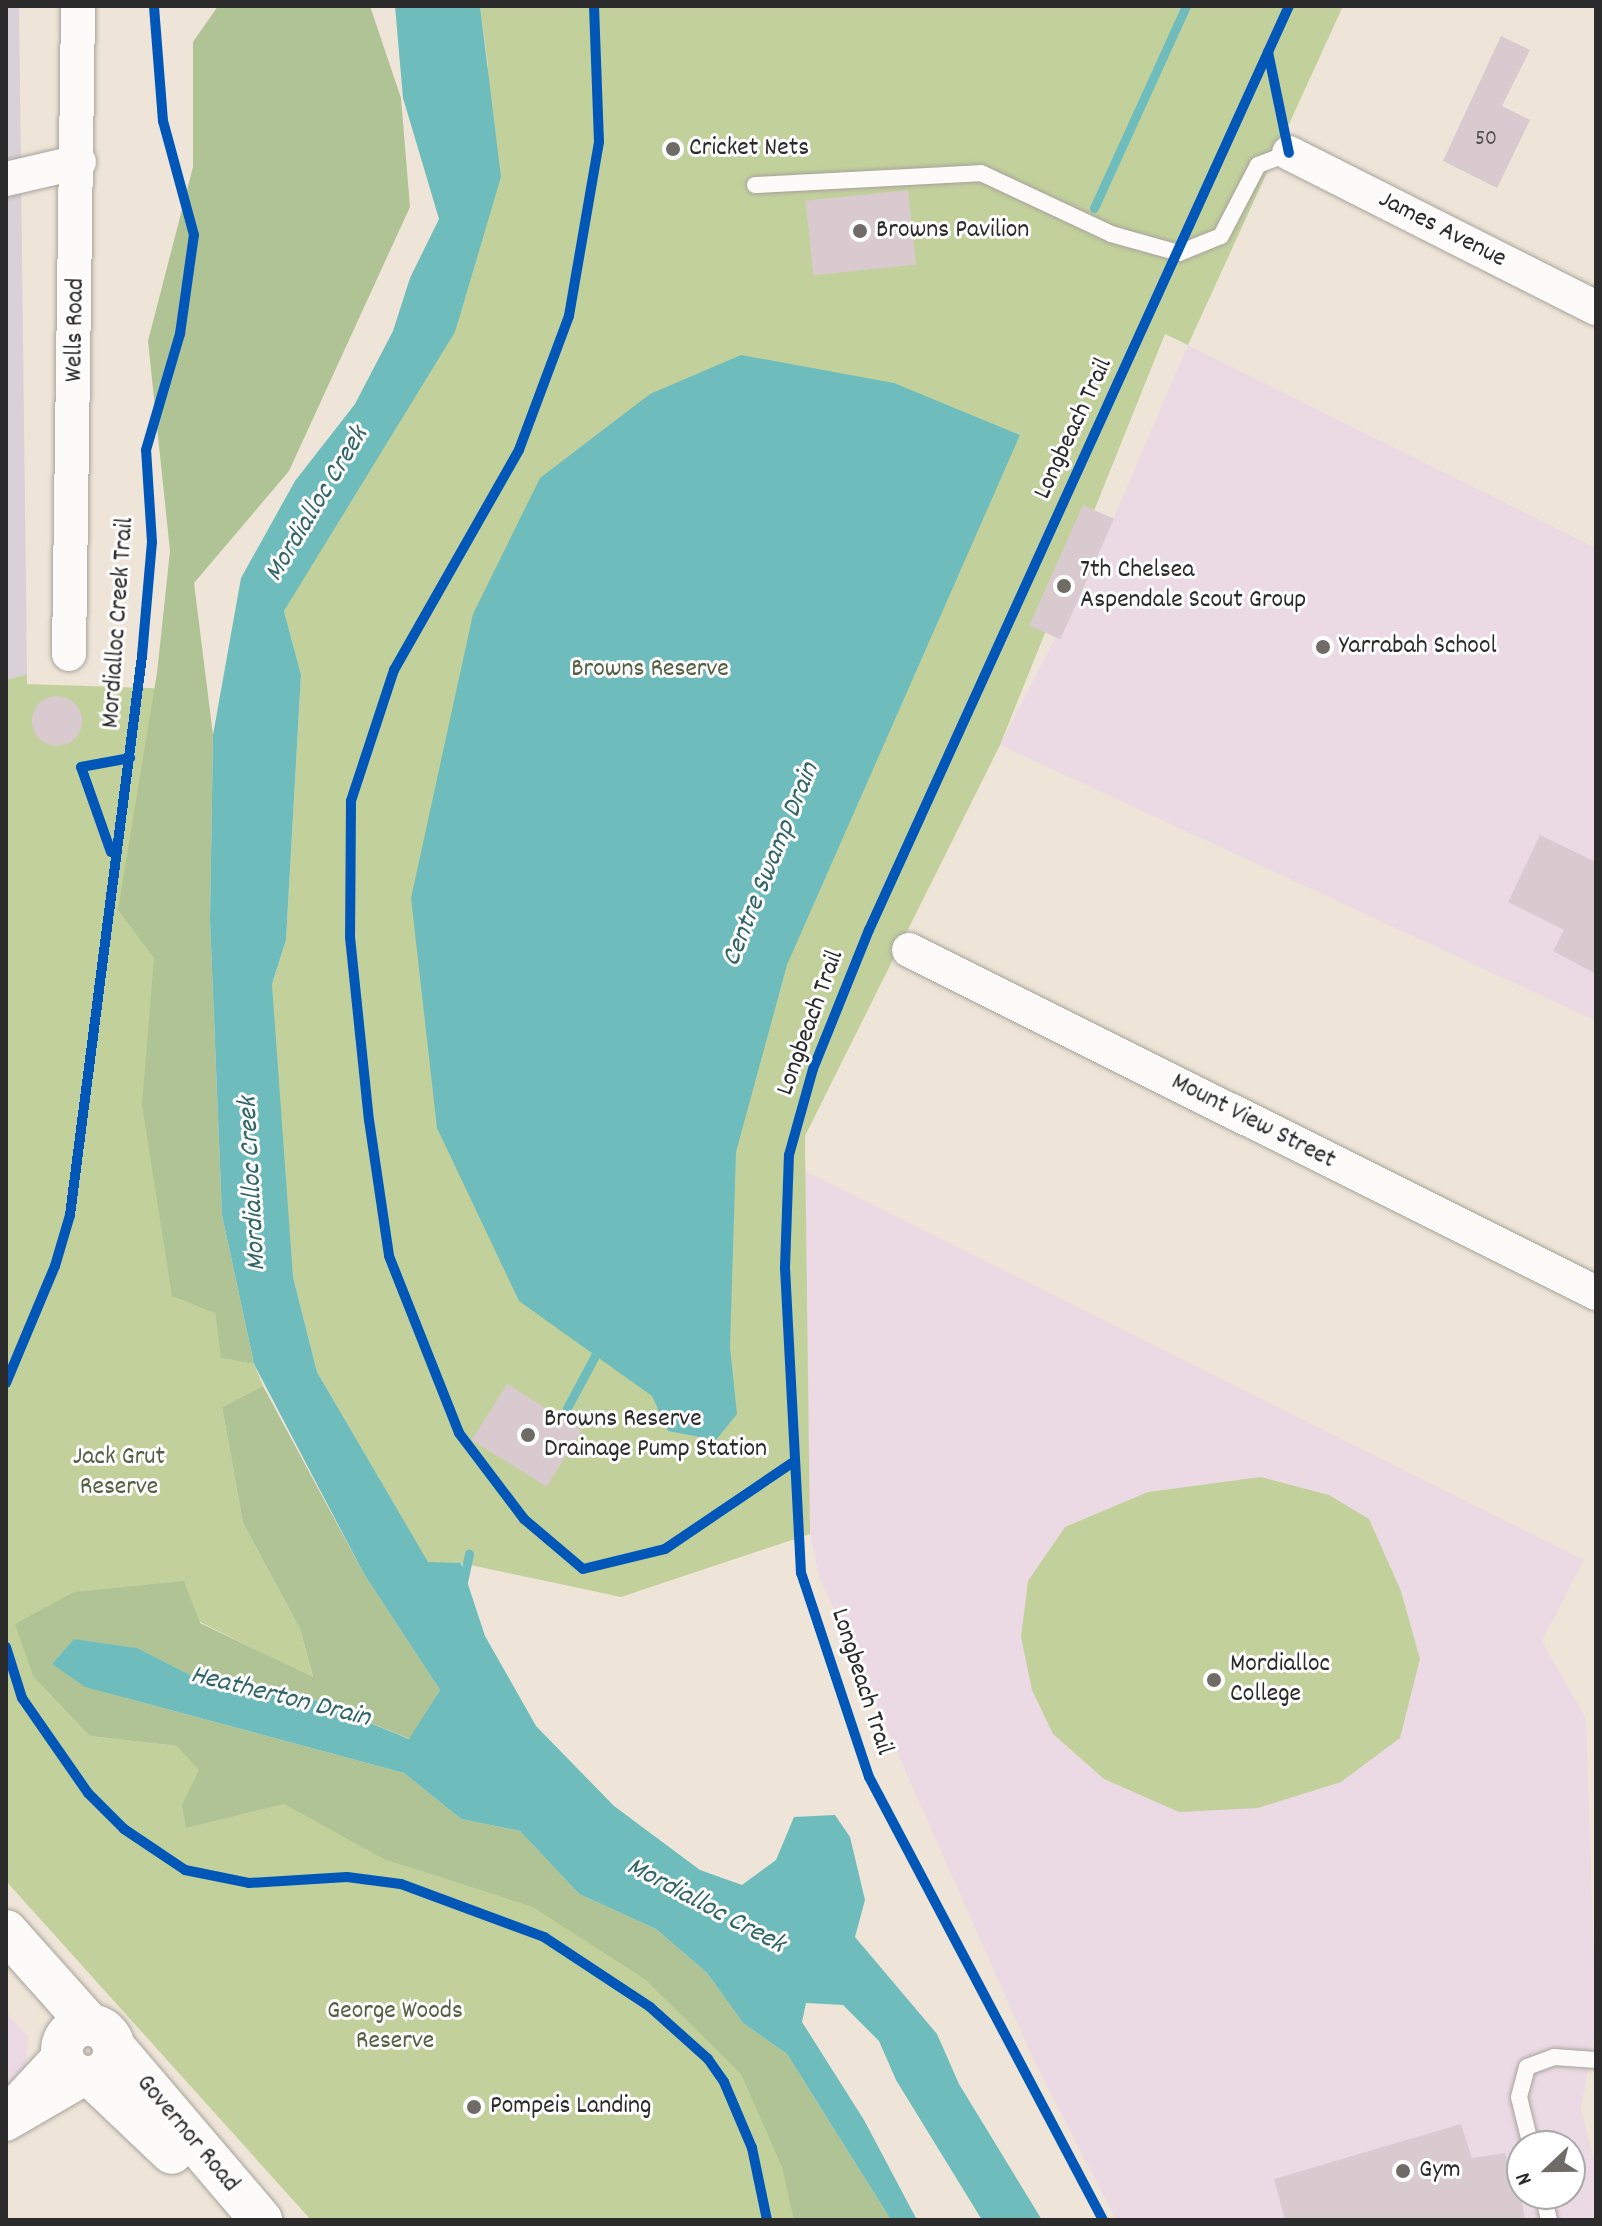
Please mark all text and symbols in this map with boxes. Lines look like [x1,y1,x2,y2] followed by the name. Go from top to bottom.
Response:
[1475,127,1497,153] house number: 50
[689,133,809,165] place label: Cricket Nets
[664,140,682,158] marker: Cricket Nets
[1373,185,1511,275] street label: James Avenue
[876,215,1029,247] place label: Browns Pavilion
[851,222,869,240] marker: Browns Pavilion
[59,278,93,382] street label: Wells Road
[1028,354,1120,504] street label: Longbeach Trail
[259,422,377,588] water label: Mordialloc Creek
[96,517,142,729] street label: Mordialloc Creek Trail
[1080,555,1306,616] place label: 7th Chelsea Aspendale Scout Group
[1055,577,1073,595] marker: 7th Chelsea Aspendale Scout Group
[1339,631,1497,663] place label: Yarrabah School
[1314,638,1332,656] marker: Yarrabah School
[571,654,729,686] park label: Browns Reserve
[716,758,828,972] water label: Centre Swamp Drain
[770,946,852,1100] street label: Longbeach Trail
[1166,1067,1340,1177] street label: Mount View Street
[233,1096,275,1272] water label: Mordialloc Creek
[544,1404,767,1466] place label: Browns Reserve Drainage Pump Station
[519,1426,537,1444] marker: Browns Reserve Drainage Pump Station
[73,1442,165,1504] park label: Jack Grut Reserve
[823,1605,899,1759] street label: Longbeach Trail
[1230,1649,1330,1710] place label: Mordialloc College
[187,1659,373,1737] water label: Heatherton Drain
[1205,1671,1223,1689] marker: Mordialloc College
[620,1851,790,1963] water label: Mordialloc Creek
[327,1996,463,2058] park label: George Woods Reserve
[129,2069,245,2199] street label: Governor Road
[490,2091,652,2123] place label: Pompeis Landing
[465,2098,483,2116] marker: Pompeis Landing
[1506,2130,1586,2210] north arrow
[1419,2155,1461,2187] place label: Gym
[1394,2162,1412,2180] marker: Gym
[1509,2168,1542,2189] text: N

